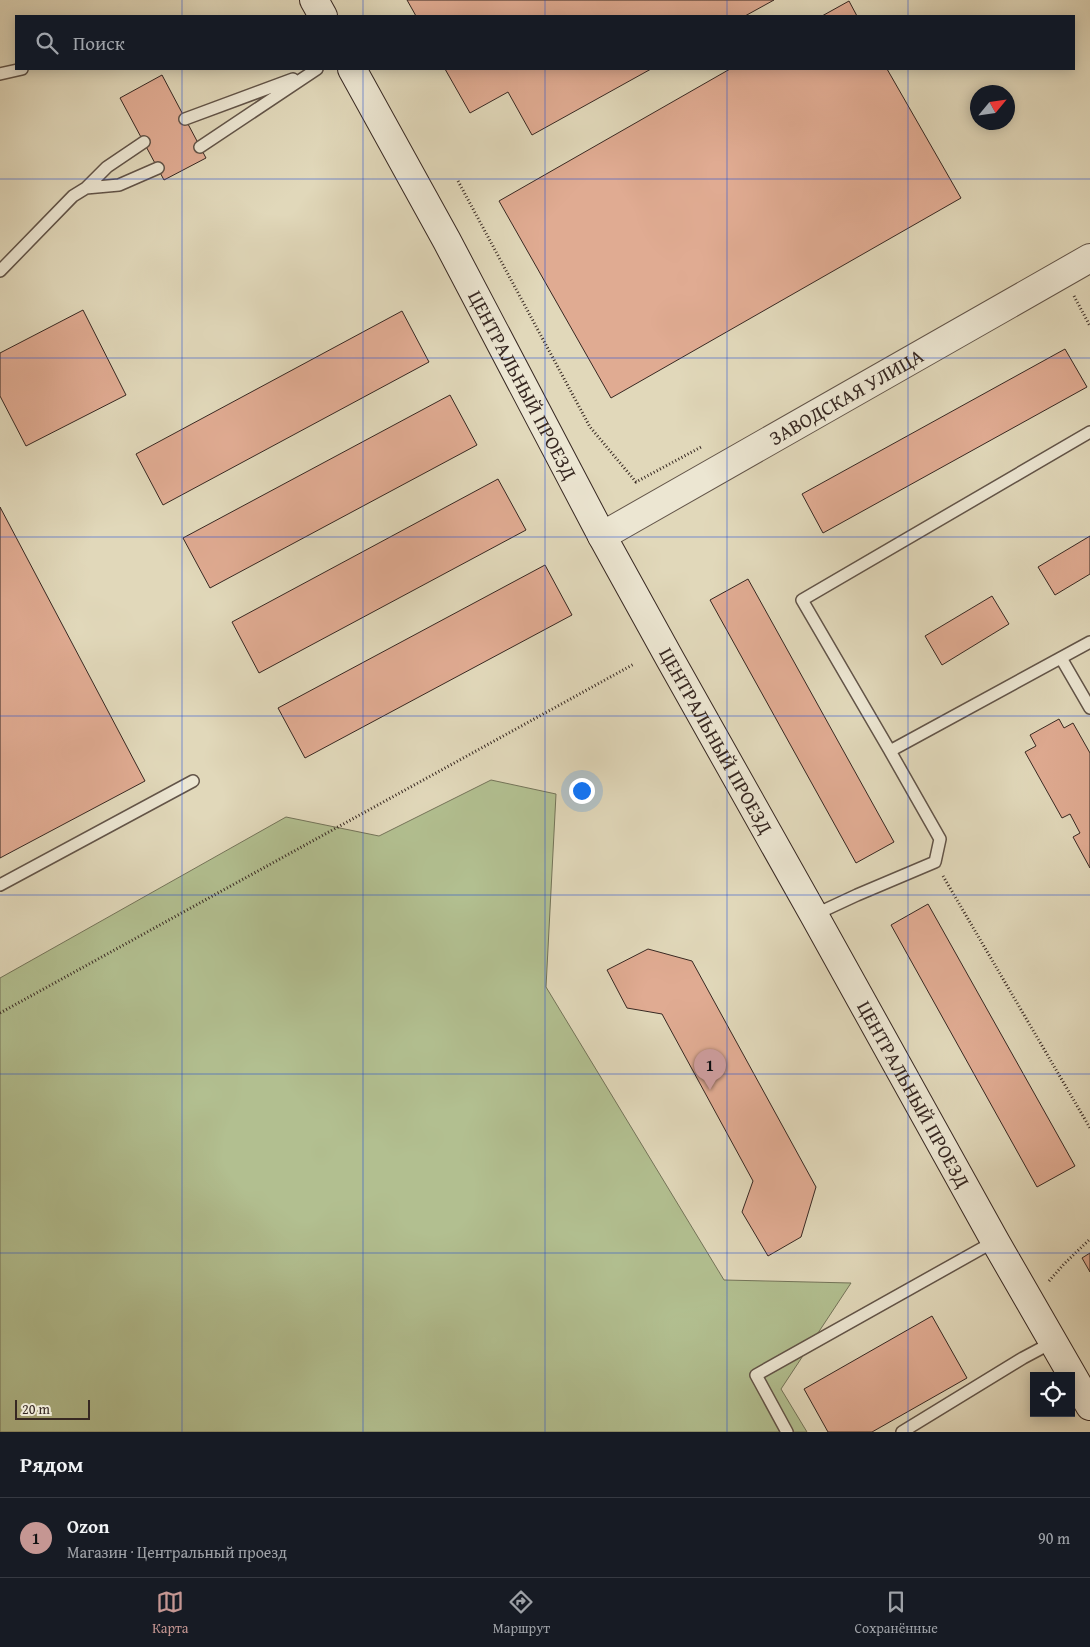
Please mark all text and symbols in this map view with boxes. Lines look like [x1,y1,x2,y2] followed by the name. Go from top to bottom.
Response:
[15,15,1075,70] search box
[33,29,61,57] icon: search
[73,29,125,57] text: Поиск
[970,85,1015,130] north arrow
[461,285,585,485] street label: ЦЕНТРАЛЬНЫЙ ПРОЕЗД
[763,341,929,452] street label: ЗАВОДСКАЯ УЛИЦА
[652,642,781,839] street label: ЦЕНТРАЛЬНЫЙ ПРОЕЗД
[569,778,595,804] your location
[850,995,978,1193] street label: ЦЕНТРАЛЬНЫЙ ПРОЕЗД
[694,1049,726,1090] pin: 1
[1030,1372,1075,1417] map controls
[1030,1372,1075,1417] button: locate
[15,1397,90,1420] scale bar
[22,1399,50,1419] text: 20 m
[20,1449,83,1480] text: Рядом
[67,1512,109,1540] text: Ozon
[32,1526,40,1550] text: 1
[1038,1526,1070,1550] text: 90 m
[67,1540,287,1564] text: Магазин · Центральный проезд
[152,1588,188,1638] tab: Карта
[493,1588,550,1638] tab: Маршрут
[854,1588,938,1638] tab: Сохранённые

